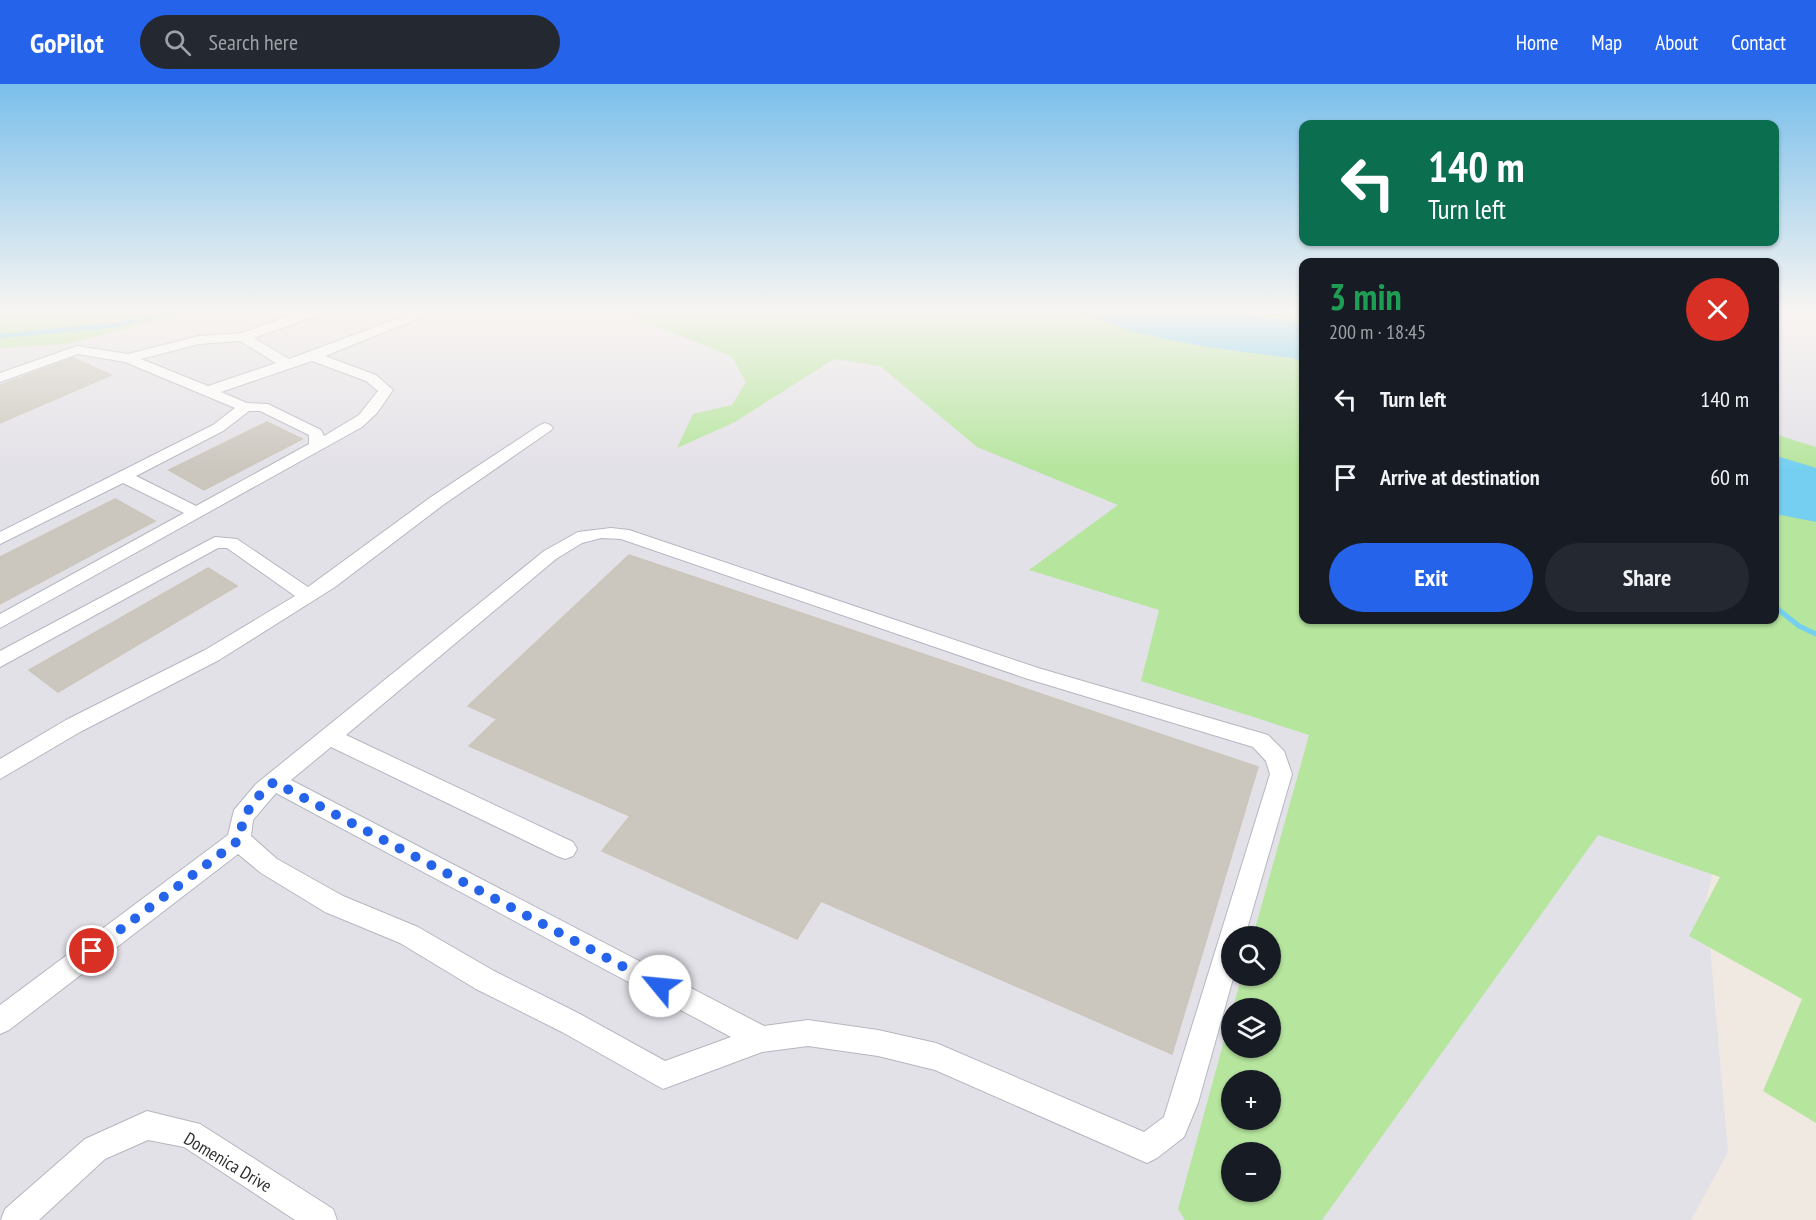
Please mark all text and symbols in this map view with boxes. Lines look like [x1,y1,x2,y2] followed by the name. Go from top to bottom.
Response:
[140,15,560,69] search box
[30,24,104,61] text: GoPilot
[161,26,194,59] icon: search
[209,28,298,56] text: Search here
[1516,29,1558,56] text: Home
[1591,29,1622,56] text: Map
[1655,29,1698,56] text: About
[1731,29,1786,56] text: Contact
[1428,139,1525,194] text: 140 m
[1329,144,1407,222] icon: left
[1428,192,1506,226] text: Turn left
[1329,273,1402,320] text: 3 min
[1686,278,1749,341] button: close
[1329,319,1426,345] text: 200 m · 18:45
[1329,383,1362,416] icon: left
[1380,385,1446,413] text: Turn left
[1700,385,1749,413] text: 140 m
[1329,461,1362,494] icon: arrive
[1380,463,1540,491] text: Arrive at destination
[1710,463,1749,491] text: 60 m
[1329,543,1533,612] button: Exit
[1545,543,1749,612] button: Share
[66,925,117,976] pin
[1221,926,1281,1202] map controls
[1221,926,1281,986] button: search
[75,934,108,967] icon: arrive
[628,954,692,1018] position arrow
[1221,998,1281,1058] button: layers
[1221,1070,1281,1130] button: +
[180,1127,276,1197] street label: Domenica Drive
[1221,1142,1281,1202] button: −

